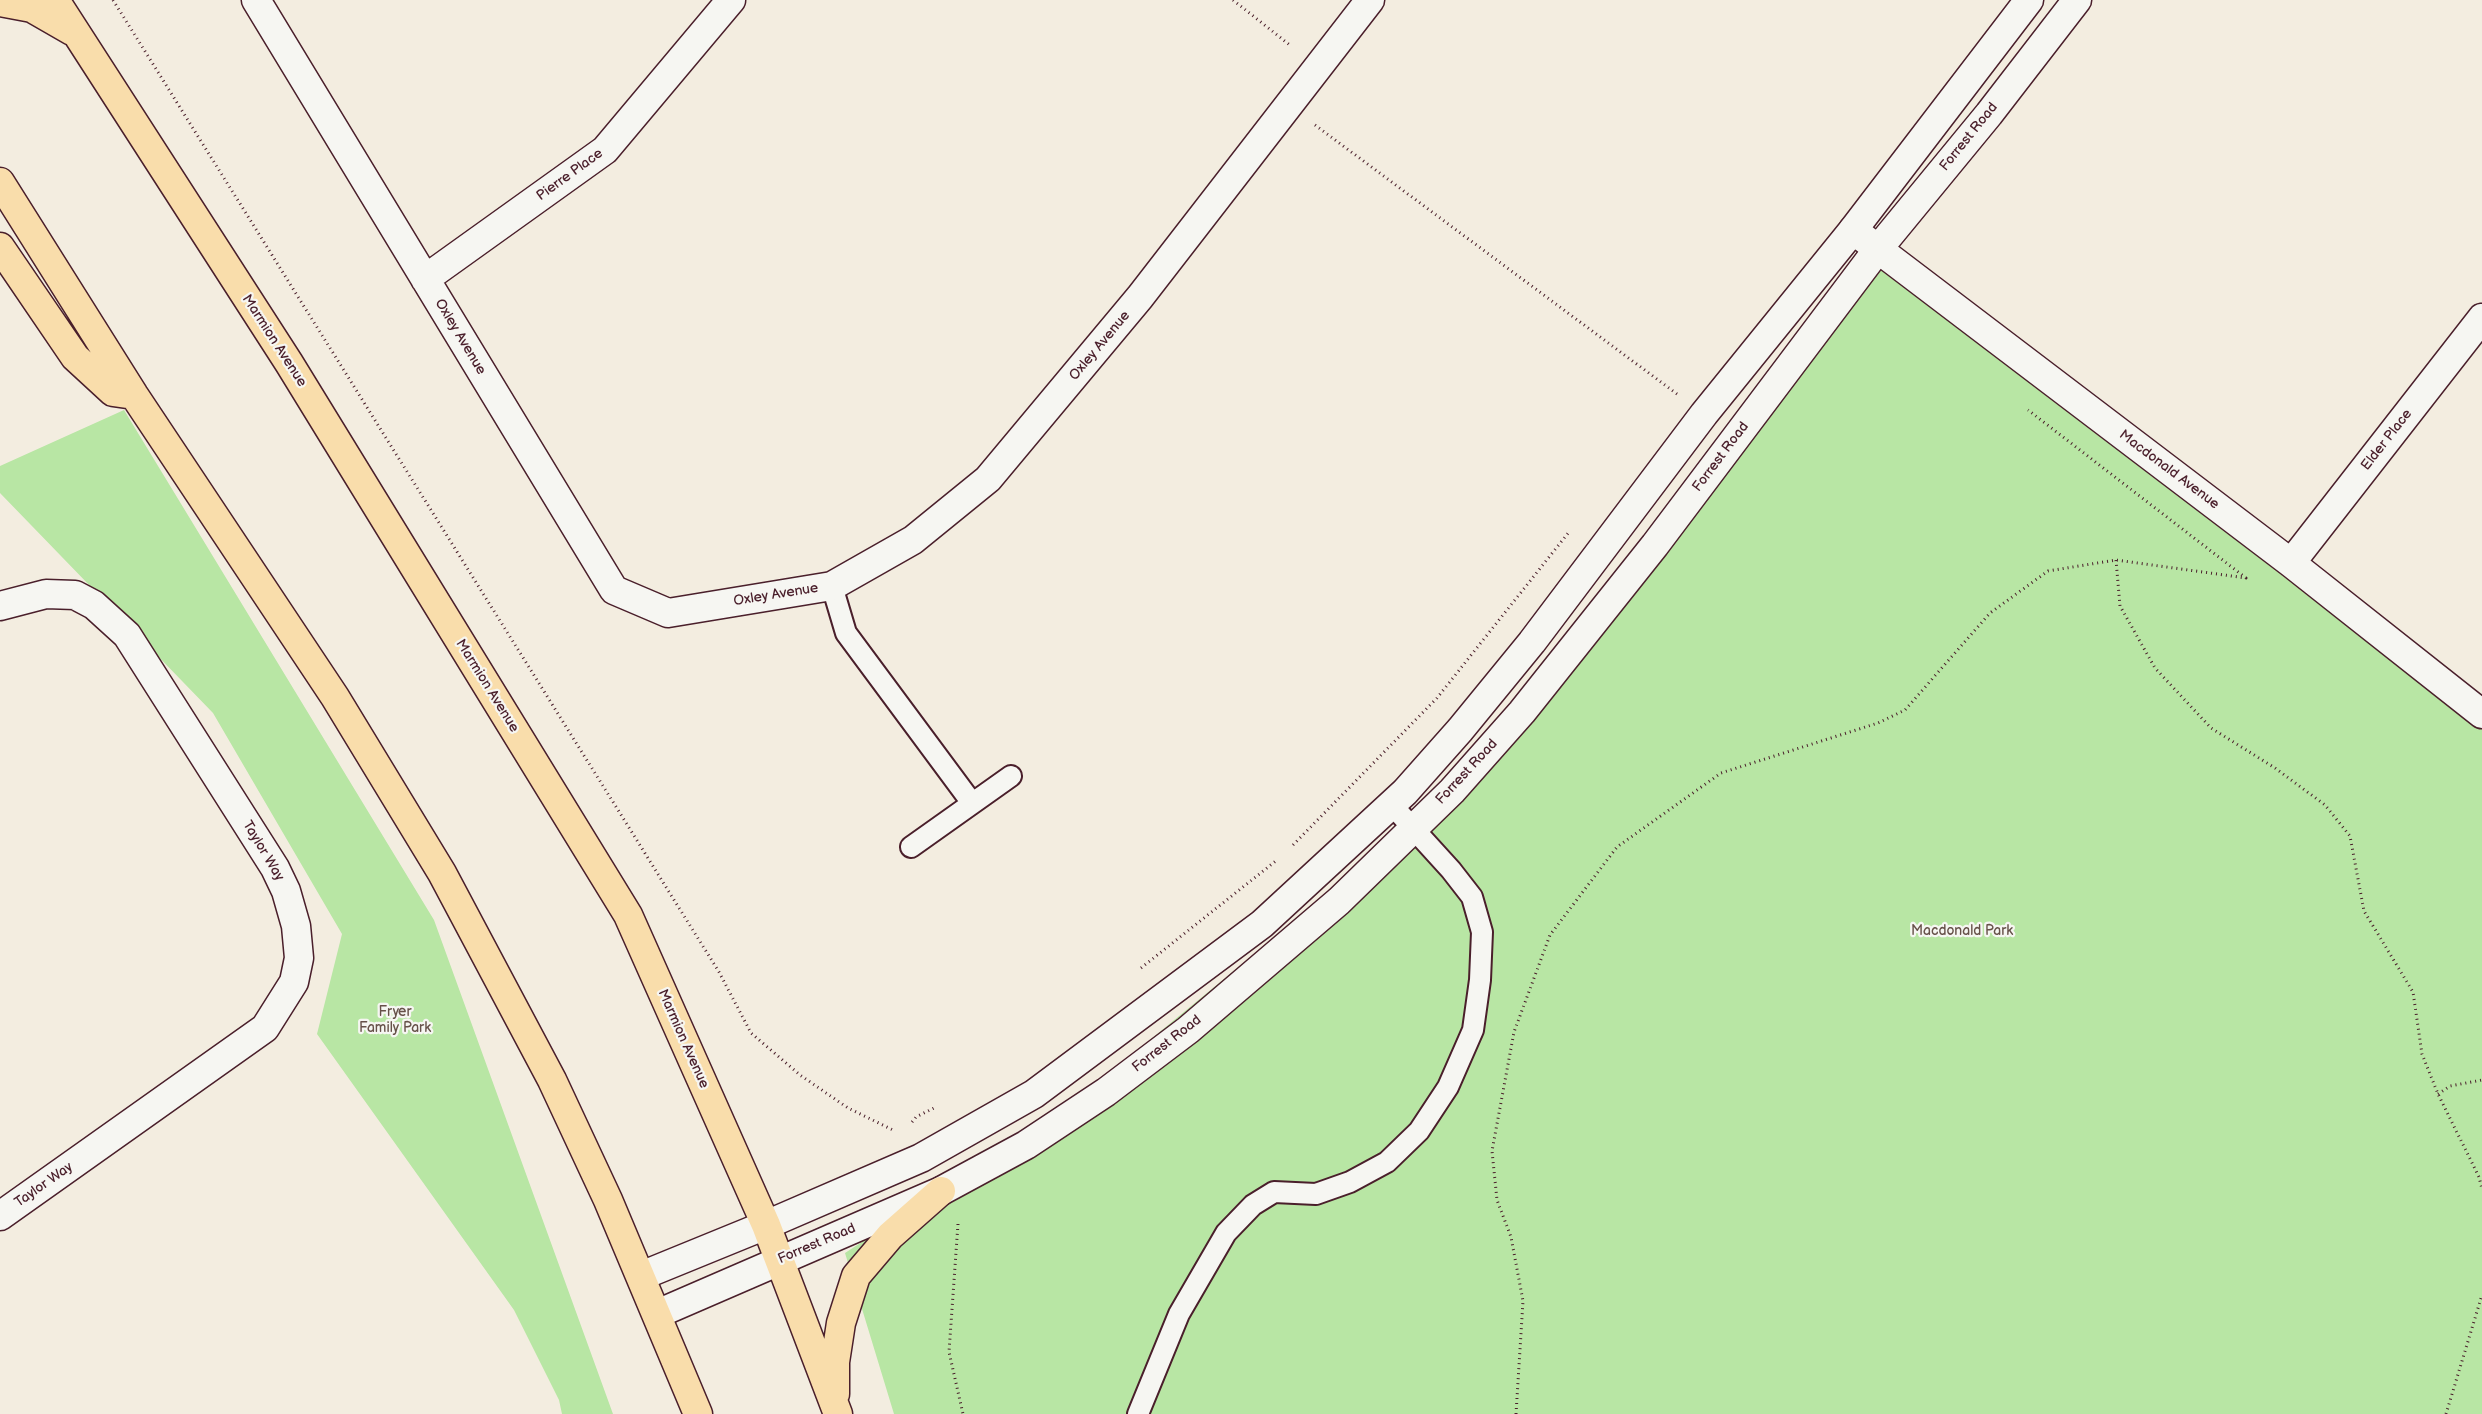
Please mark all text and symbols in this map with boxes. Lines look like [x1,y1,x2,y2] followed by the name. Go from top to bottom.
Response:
[1936,100,2002,174] street label: Forrest Road
[534,145,606,205] street label: Pierre Place
[238,292,310,390] street label: Marmion Avenue
[431,296,489,378] street label: Oxley Avenue
[1066,308,1134,384] street label: Oxley Avenue
[2358,406,2416,474] street label: Elder Place
[1689,419,1753,495] street label: Forrest Road
[2116,427,2222,513] street label: Macdonald Avenue
[732,580,820,610] street label: Oxley Avenue
[452,636,522,736] street label: Marmion Avenue
[1433,736,1501,808] street label: Forrest Road
[238,818,288,884] street label: Taylor Way
[1911,923,2013,939] park label: Macdonald Park
[654,987,712,1091] street label: Marmion Avenue
[359,1004,431,1036] park label: Fryer Family Park
[1129,1012,1205,1076] street label: Forrest Road
[12,1159,76,1211] street label: Taylor Way
[776,1220,858,1268] street label: Forrest Road

